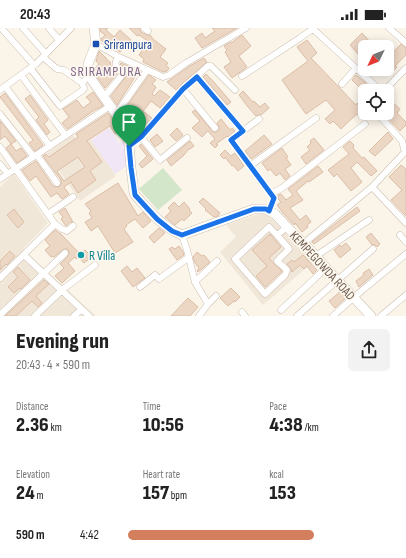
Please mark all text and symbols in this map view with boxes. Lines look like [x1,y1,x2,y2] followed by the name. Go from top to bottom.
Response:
[20,5,51,24] text: 20:43
[104,37,152,53] place label: Srirampura
[91,39,101,49] marker: Srirampura
[358,40,394,76] north arrow
[358,40,394,120] map controls
[70,63,142,80] district label: SRIRAMPURA
[358,84,394,120] button: locate
[112,105,146,146] pin
[118,111,140,133] icon: arrive
[286,228,358,304] street label: KEMPEGOWDA ROAD
[89,248,115,264] place label: R Villa
[76,250,86,260] marker: R Villa
[16,328,109,355] text: Evening run
[348,329,390,371] button: share
[16,357,90,373] text: 20:43 · 4 × 590 m
[16,400,48,413] text: Distance
[143,400,161,413] text: Time
[269,400,287,413] text: Pace
[16,413,49,437] text: 2.36
[143,413,184,437] text: 10:56
[269,413,303,437] text: 4:38
[49,421,62,434] text: km
[303,421,319,434] text: /km
[16,468,50,481] text: Elevation
[143,468,180,481] text: Heart rate
[269,468,284,481] text: kcal
[16,481,35,505] text: 24
[143,481,169,505] text: 157
[269,481,296,505] text: 153
[35,489,43,502] text: m
[169,489,187,502] text: bpm
[16,527,45,543] text: 590 m
[80,527,99,543] text: 4:42

